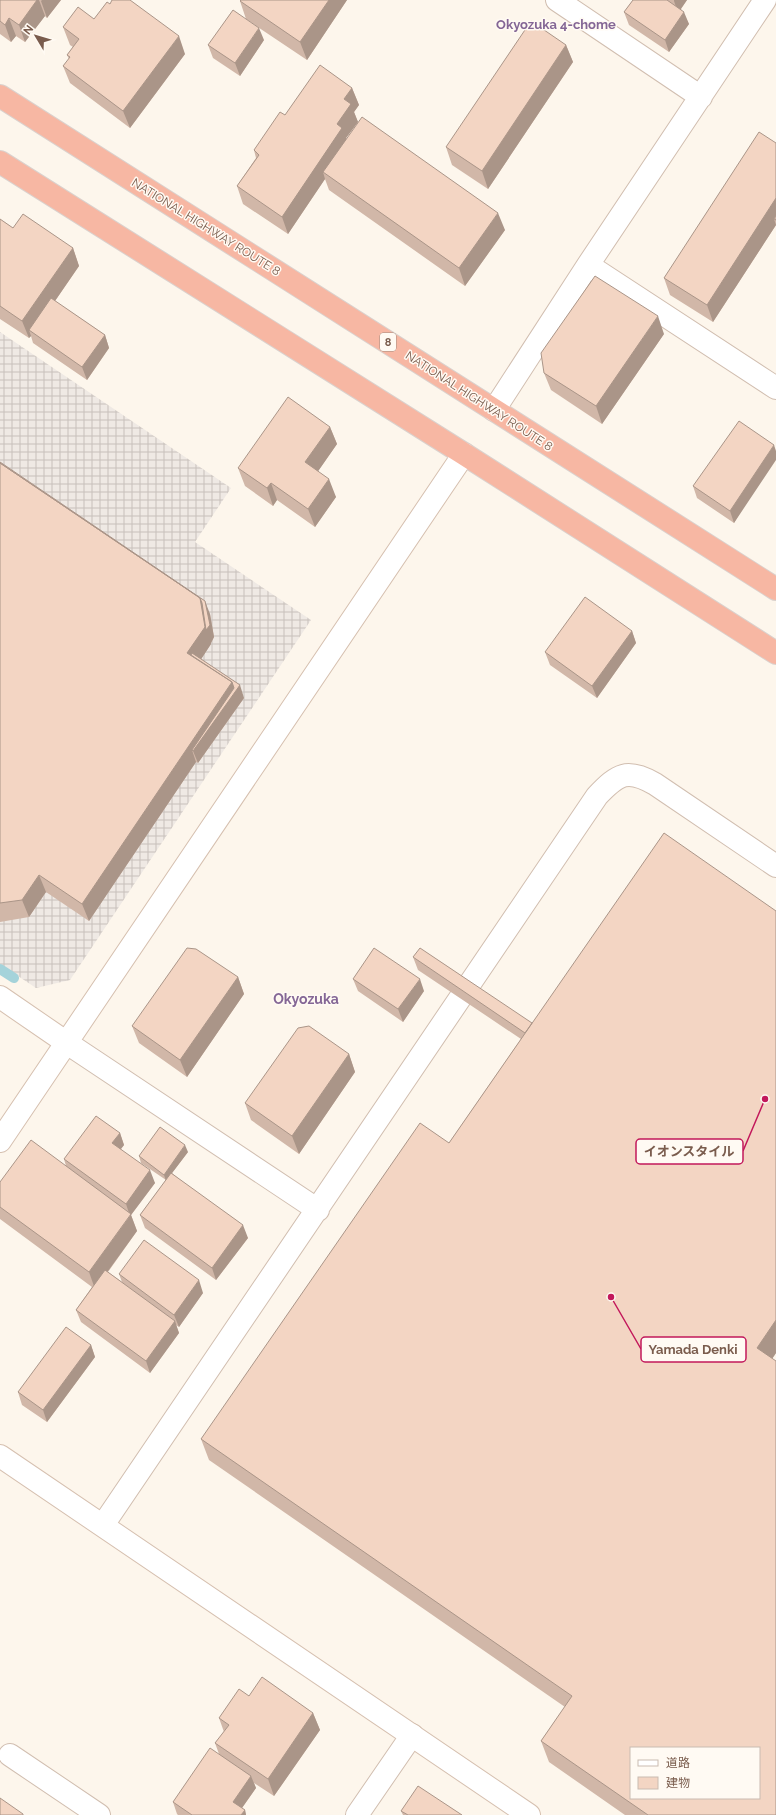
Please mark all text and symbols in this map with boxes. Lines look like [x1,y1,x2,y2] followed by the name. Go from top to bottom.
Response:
[16,16,56,56] north arrow
[496,17,616,32] district label: Okyozuka 4-chome
[21,23,36,37] text: N
[129,175,283,279] street label: NATIONAL HIGHWAY ROUTE 8
[380,333,396,351] road number: 8
[403,348,555,454] street label: NATIONAL HIGHWAY ROUTE 8
[273,991,339,1007] district label: Okyozuka
[636,1139,743,1164] callout: イオンスタイル
[644,1144,734,1159] text: イオンスタイル
[641,1337,746,1362] callout: Yamada Denki
[649,1342,737,1357] text: Yamada Denki
[630,1747,760,1799] legend
[666,1756,690,1770] text: 道路
[666,1776,690,1790] text: 建物

